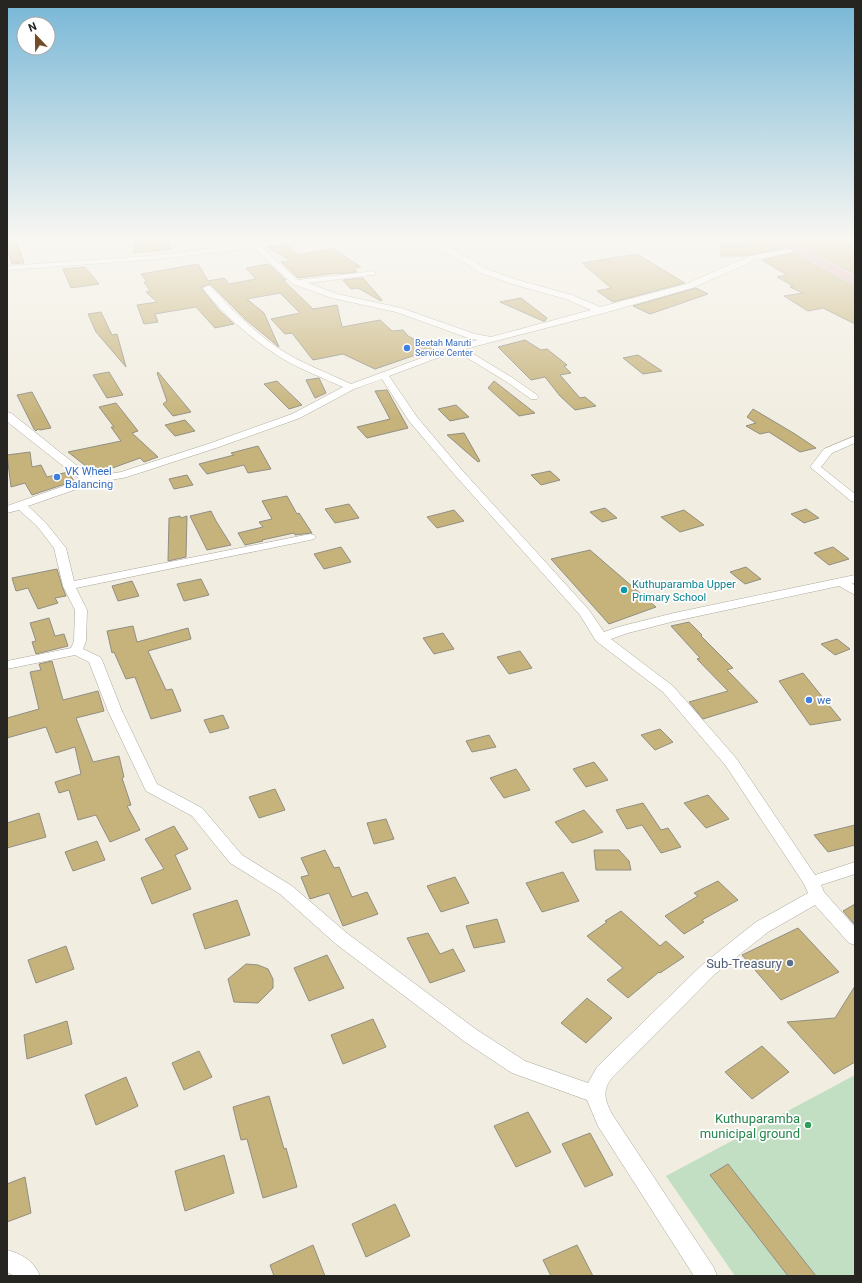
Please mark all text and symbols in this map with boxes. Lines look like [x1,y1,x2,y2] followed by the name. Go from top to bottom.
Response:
[16,16,56,56] north arrow
[26,20,39,35] text: N
[415,338,473,358] place label: Beetah Maruti Service Center
[402,343,412,353] marker: Beetah Maruti Service Center
[65,465,113,491] place label: VK Wheel Balancing
[52,472,62,482] marker: VK Wheel Balancing
[632,578,736,604] place label: Kuthuparamba Upper Primary School
[619,585,629,595] marker: Kuthuparamba Upper Primary School
[817,694,831,707] place label: we
[804,695,814,705] marker: we
[706,956,782,971] place label: Sub-Treasury
[785,958,795,968] marker: Sub-Treasury
[700,1111,800,1141] place label: Kuthuparamba municipal ground
[803,1120,813,1130] marker: Kuthuparamba municipal ground

